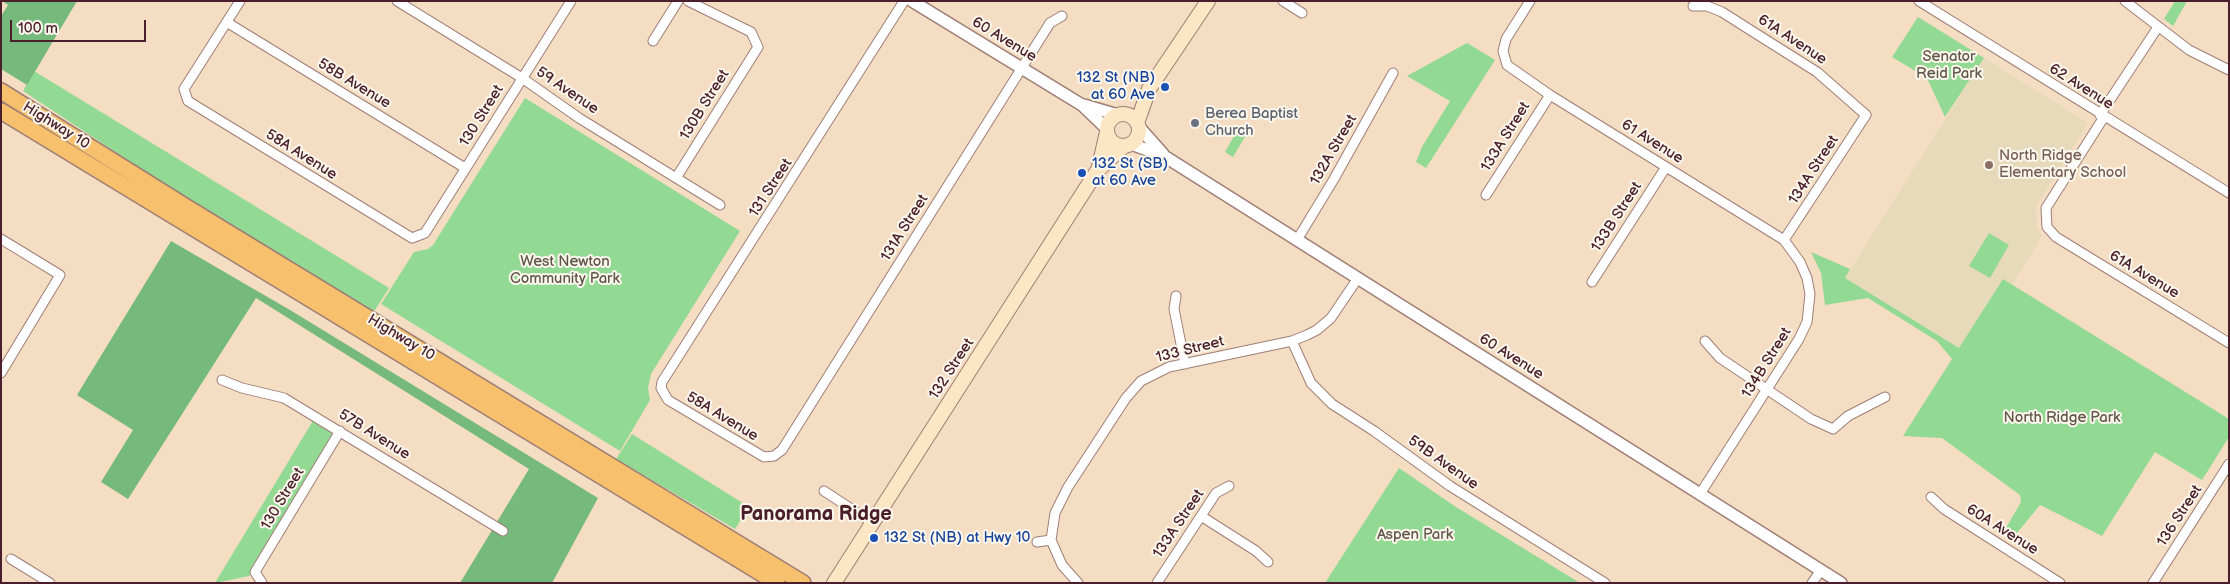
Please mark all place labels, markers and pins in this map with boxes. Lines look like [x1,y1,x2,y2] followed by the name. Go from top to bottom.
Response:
[1077,69,1155,104] place label: 132 St (NB) at 60 Ave
[1159,81,1171,93] marker: 132 St (NB) at 60 Ave
[1205,105,1298,140] place label: Berea Baptist Church
[1189,117,1201,129] marker: Berea Baptist Church
[1999,147,2126,182] place label: North Ridge Elementary School
[1092,155,1168,190] place label: 132 St (SB) at 60 Ave
[1983,159,1995,171] marker: North Ridge Elementary School
[1076,167,1088,179] marker: 132 St (SB) at 60 Ave
[884,529,1030,547] place label: 132 St (NB) at Hwy 10
[868,532,880,544] marker: 132 St (NB) at Hwy 10

